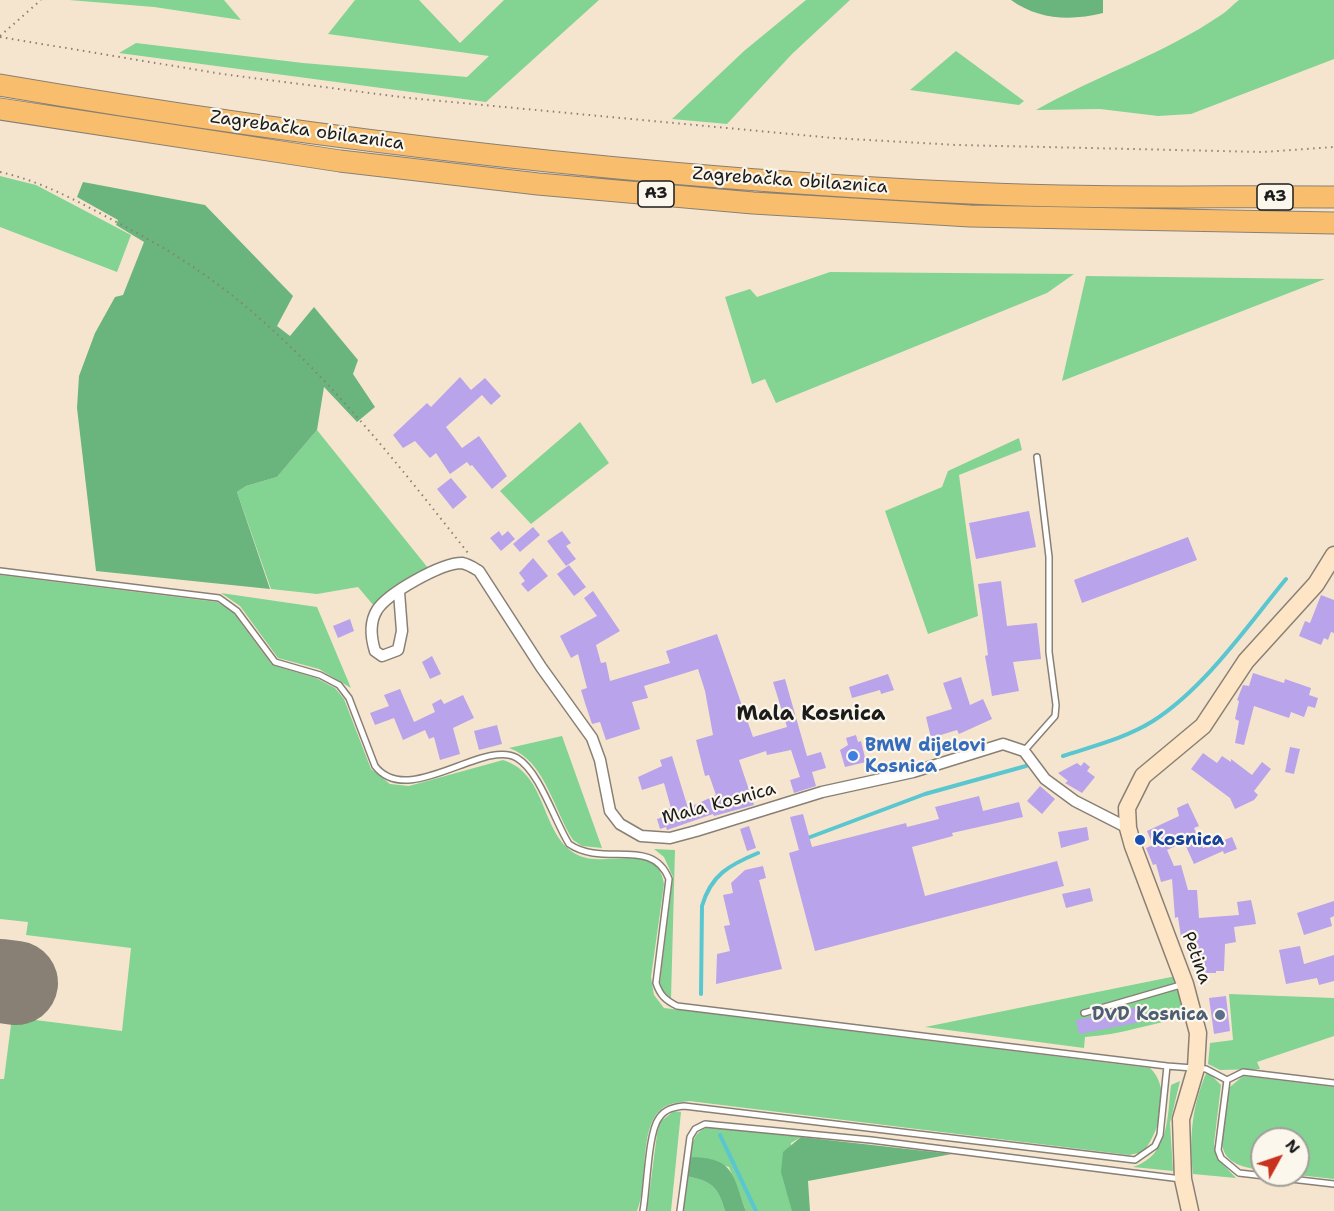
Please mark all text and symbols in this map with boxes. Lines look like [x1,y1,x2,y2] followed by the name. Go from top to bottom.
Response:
[209,107,405,155] street label: Zagrebačka obilaznica
[692,163,888,199] street label: Zagrebačka obilaznica
[638,181,674,207] road number: A3
[1257,184,1293,210] road number: A3
[737,702,885,728] district label: Mala Kosnica
[865,735,986,777] place label: BMW dijelovi Kosnica
[846,749,860,763] marker: BMW dijelovi Kosnica
[660,778,778,830] street label: Mala Kosnica
[1152,829,1224,851] place label: Kosnica
[1133,833,1147,847] marker: Kosnica
[1177,929,1215,987] street label: Petina
[1092,1004,1208,1026] place label: DVD Kosnica
[1213,1008,1227,1022] marker: DVD Kosnica
[1250,1127,1310,1187] north arrow
[1281,1135,1305,1158] text: N

